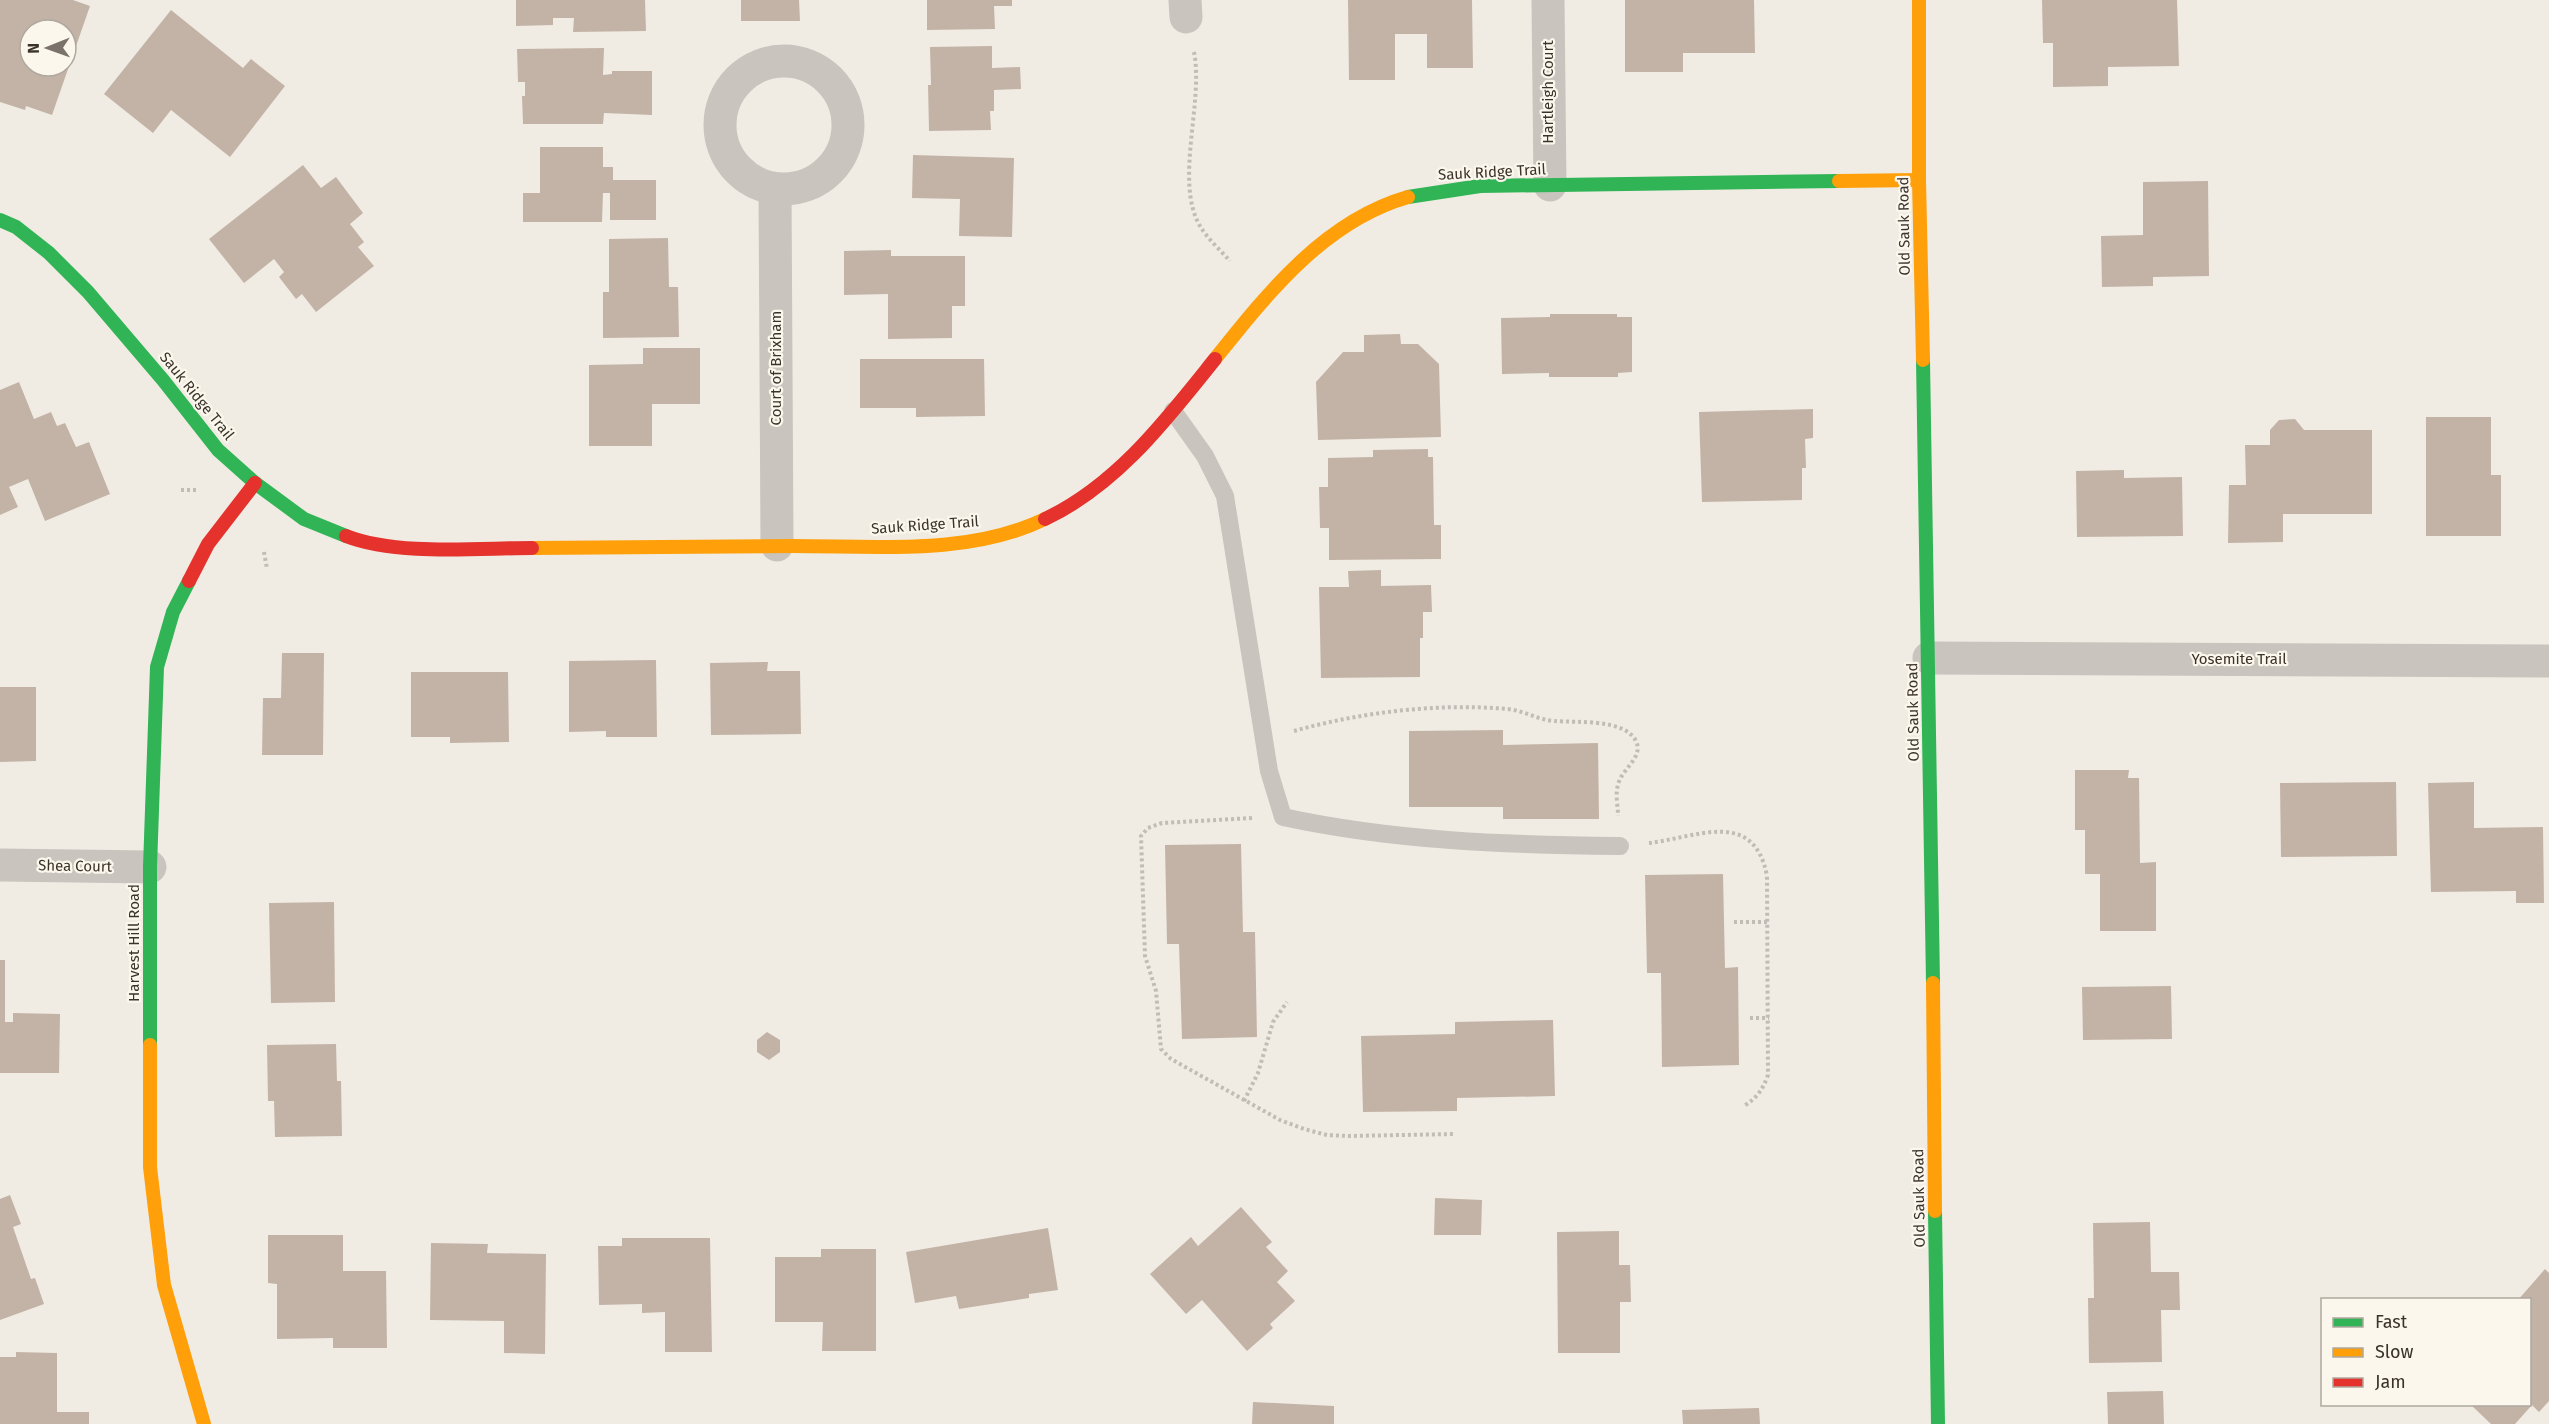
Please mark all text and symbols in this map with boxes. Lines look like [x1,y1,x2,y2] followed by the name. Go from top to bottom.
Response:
[18,18,78,78] north arrow
[1539,40,1557,144] street label: Hartleigh Court
[24,43,43,54] text: N
[1438,160,1547,184] street label: Sauk Ridge Trail
[1894,176,1914,276] street label: Old Sauk Road
[767,311,785,425] street label: Court of Brixham
[156,348,238,444] street label: Sauk Ridge Trail
[870,512,980,538] street label: Sauk Ridge Trail
[2191,650,2287,668] street label: Yosemite Trail
[1903,662,1923,762] street label: Old Sauk Road
[38,856,113,876] street label: Shea Court
[125,884,143,1002] street label: Harvest Hill Road
[1909,1148,1929,1248] street label: Old Sauk Road
[2321,1298,2531,1406] legend
[2375,1311,2408,1333] text: Fast
[2375,1341,2414,1363] text: Slow
[2375,1371,2406,1393] text: Jam

